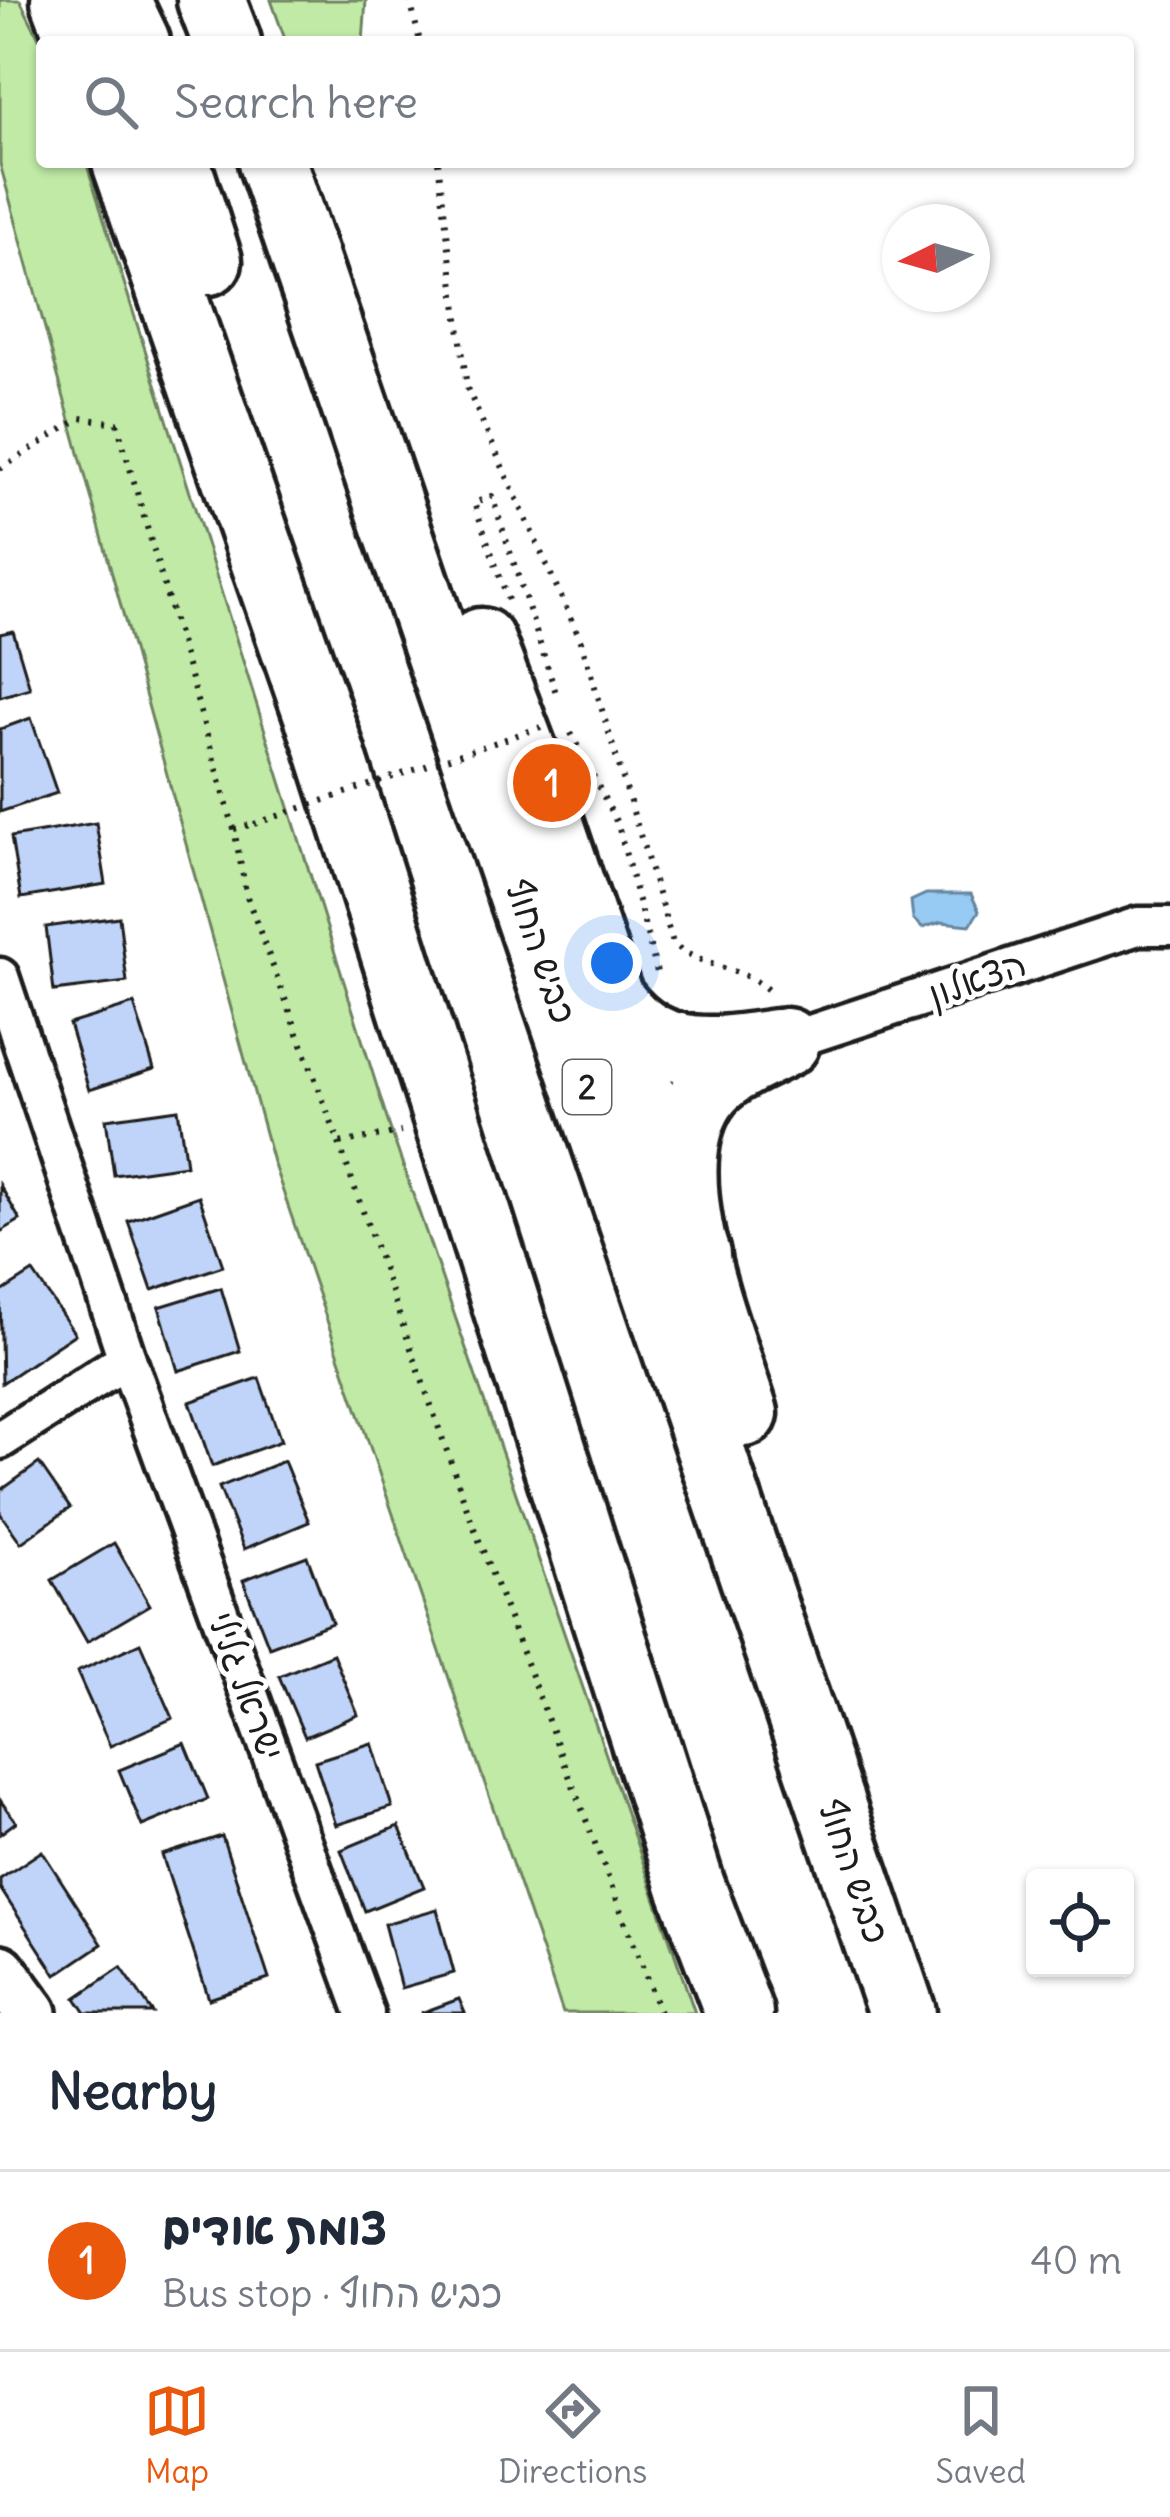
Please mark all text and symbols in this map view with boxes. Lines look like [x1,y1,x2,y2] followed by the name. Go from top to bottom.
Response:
[36,36,1134,168] search box
[78,69,144,135] icon: search
[174,74,418,130] text: Search here
[882,204,990,312] north arrow
[513,738,591,828] pin: 1
[495,873,587,1029] street label: כביש החוף
[582,933,642,993] your location
[922,941,1032,1017] street label: הצאלון
[563,1060,611,1114] road number: 2
[198,1605,294,1767] street label: ישראל גלילי
[808,1793,900,1949] street label: כביש החוף
[1026,1869,1134,1977] map controls
[1026,1869,1134,1977] button: locate
[48,2059,217,2123] text: Nearby
[162,2200,387,2256] text: צומת אודים
[79,2236,95,2285] text: 1
[1030,2236,1122,2285] text: 40 m
[162,2269,502,2318] text: Bus stop · כביש החוף
[144,2378,210,2492] tab: Map
[498,2378,647,2492] tab: Directions
[936,2378,1026,2492] tab: Saved

